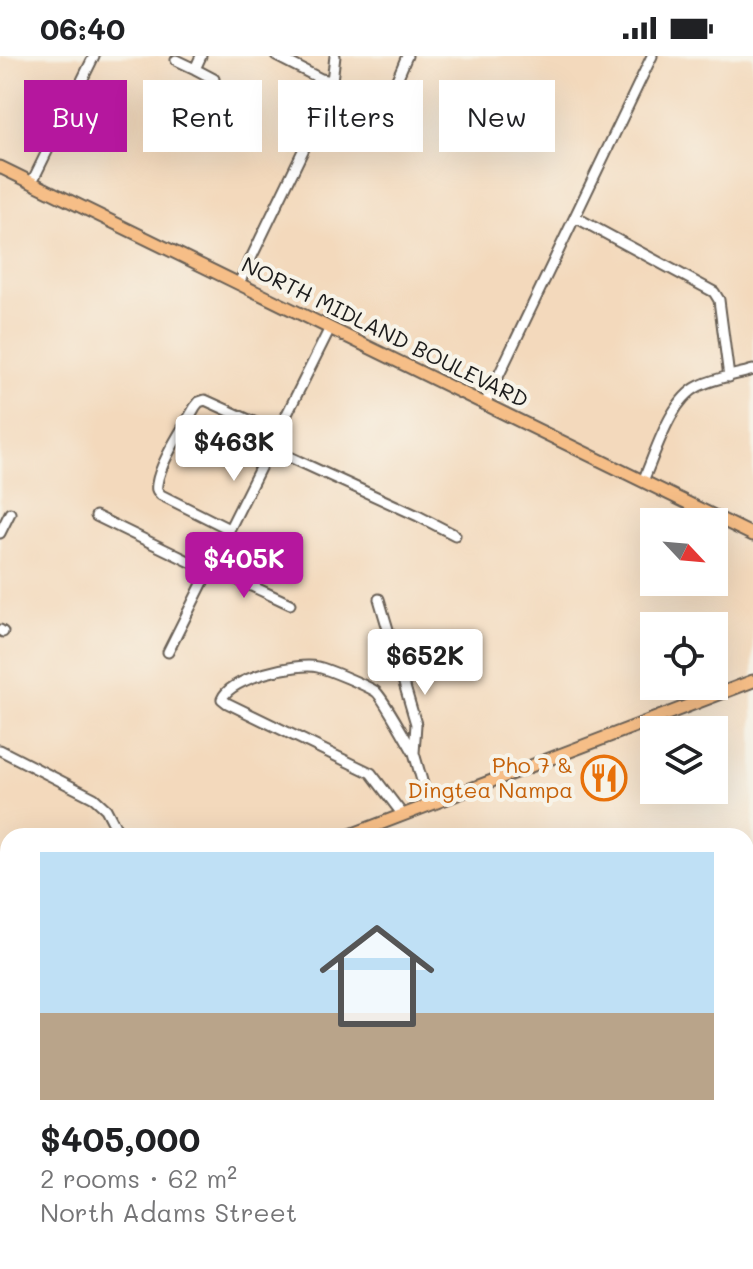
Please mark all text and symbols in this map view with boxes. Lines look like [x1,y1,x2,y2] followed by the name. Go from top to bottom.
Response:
[40,8,125,48] text: 06:40
[24,80,127,152] chip: Buy
[143,80,262,152] chip: Rent
[278,80,423,152] chip: Filters
[439,80,555,152] chip: New
[237,249,533,414] street label: NORTH MIDLAND BOULEVARD
[178,415,290,483] pin: $463K
[194,424,275,458] text: $463K
[640,508,728,596] north arrow
[640,508,728,804] map controls
[188,532,300,600] pin: $405K
[203,541,285,575] text: $405K
[640,612,728,700] button: locate
[369,629,481,697] pin: $652K
[386,638,464,672] text: $652K
[640,716,728,804] button: layers
[407,750,573,804] place label: Pho 7 & Dingtea Nampa
[580,754,628,802] restaurant icon: Pho 7 & Dingtea Nampa
[305,904,449,1048] icon: home
[40,1116,200,1161] text: $405,000
[40,1161,237,1195] text: 2 rooms · 62 m²
[40,1195,297,1229] text: North Adams Street

